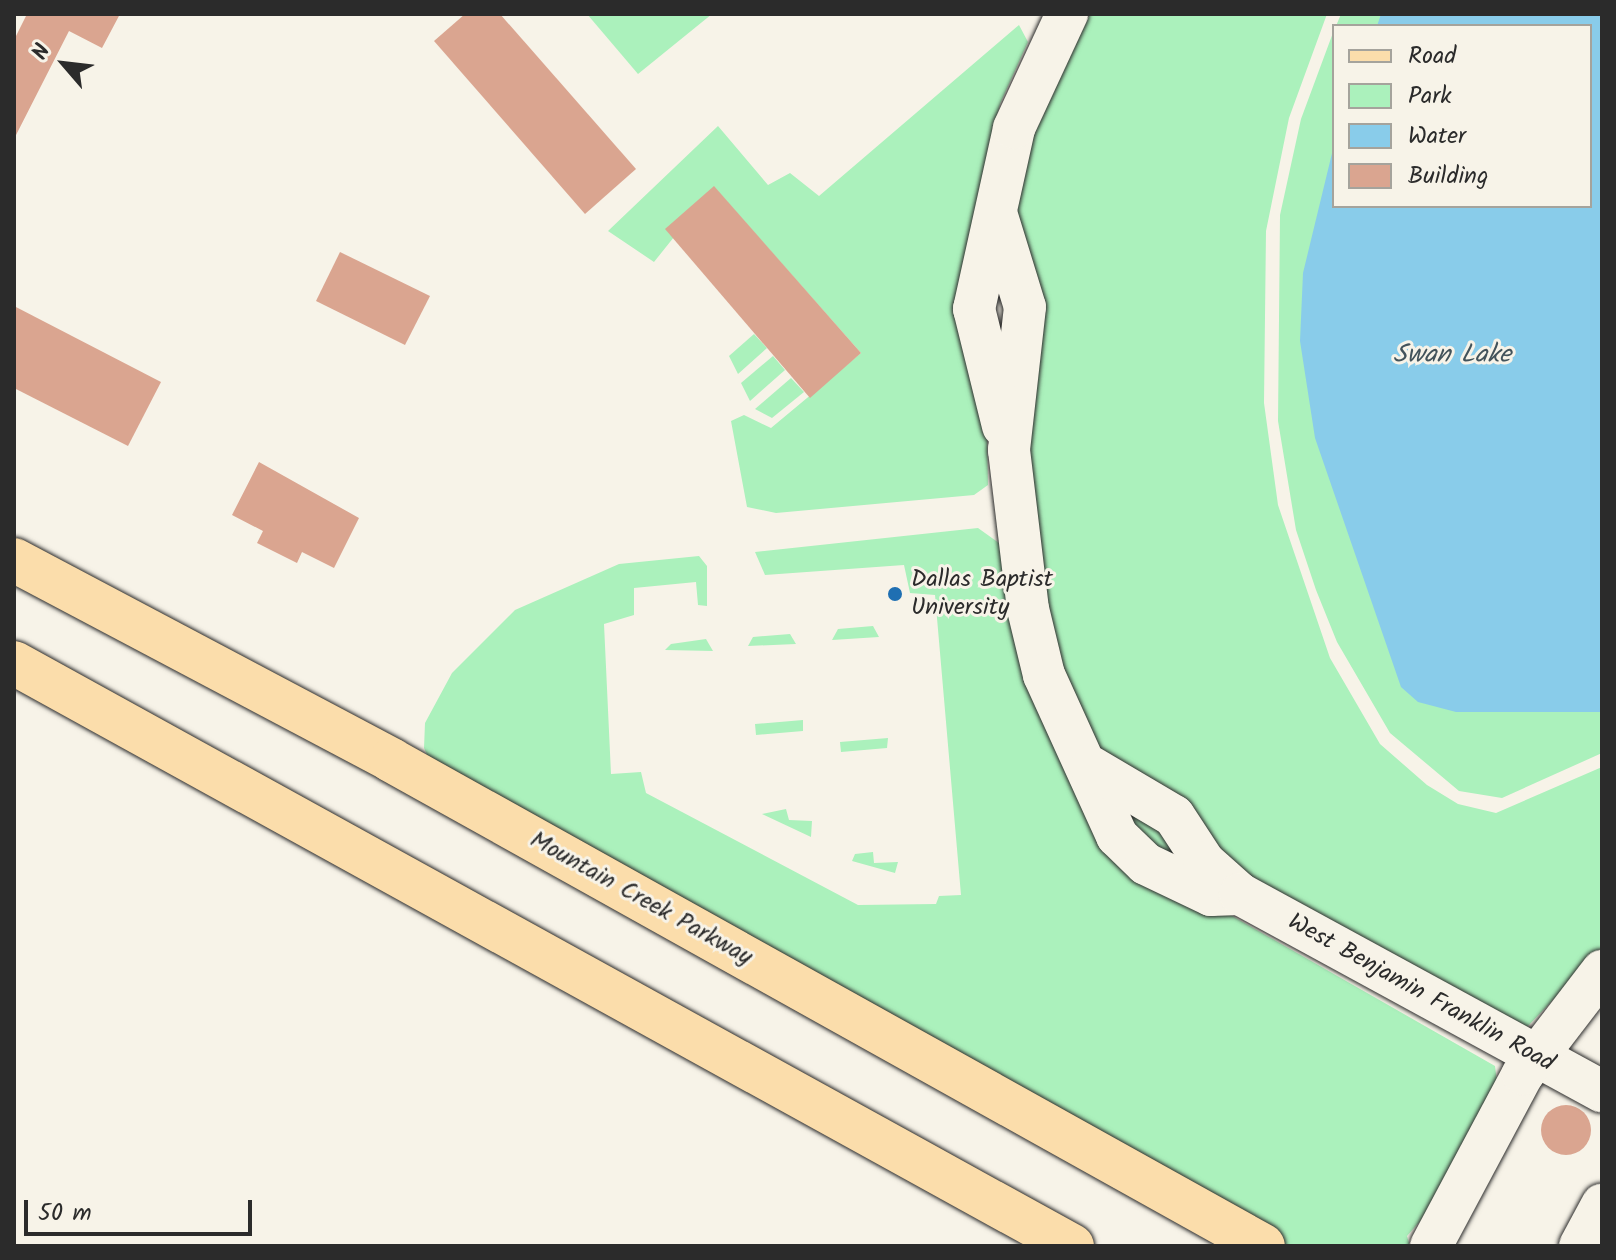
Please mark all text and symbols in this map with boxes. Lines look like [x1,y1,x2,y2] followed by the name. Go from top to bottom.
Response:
[24,24,104,104] north arrow
[1332,24,1592,208] legend
[1408,37,1456,76] text: Road
[24,38,61,67] text: N
[1408,77,1452,116] text: Park
[1408,117,1466,156] text: Water
[1408,157,1488,196] text: Building
[1393,340,1511,372] water label: Swan Lake
[911,566,1053,622] place label: Dallas Baptist University
[886,585,904,603] marker: Dallas Baptist University
[525,826,757,972] street label: Mountain Creek Parkway
[1283,908,1559,1078] street label: West Benjamin Franklin Road
[28,1184,256,1234] scale bar
[38,1194,92,1233] text: 50 m

